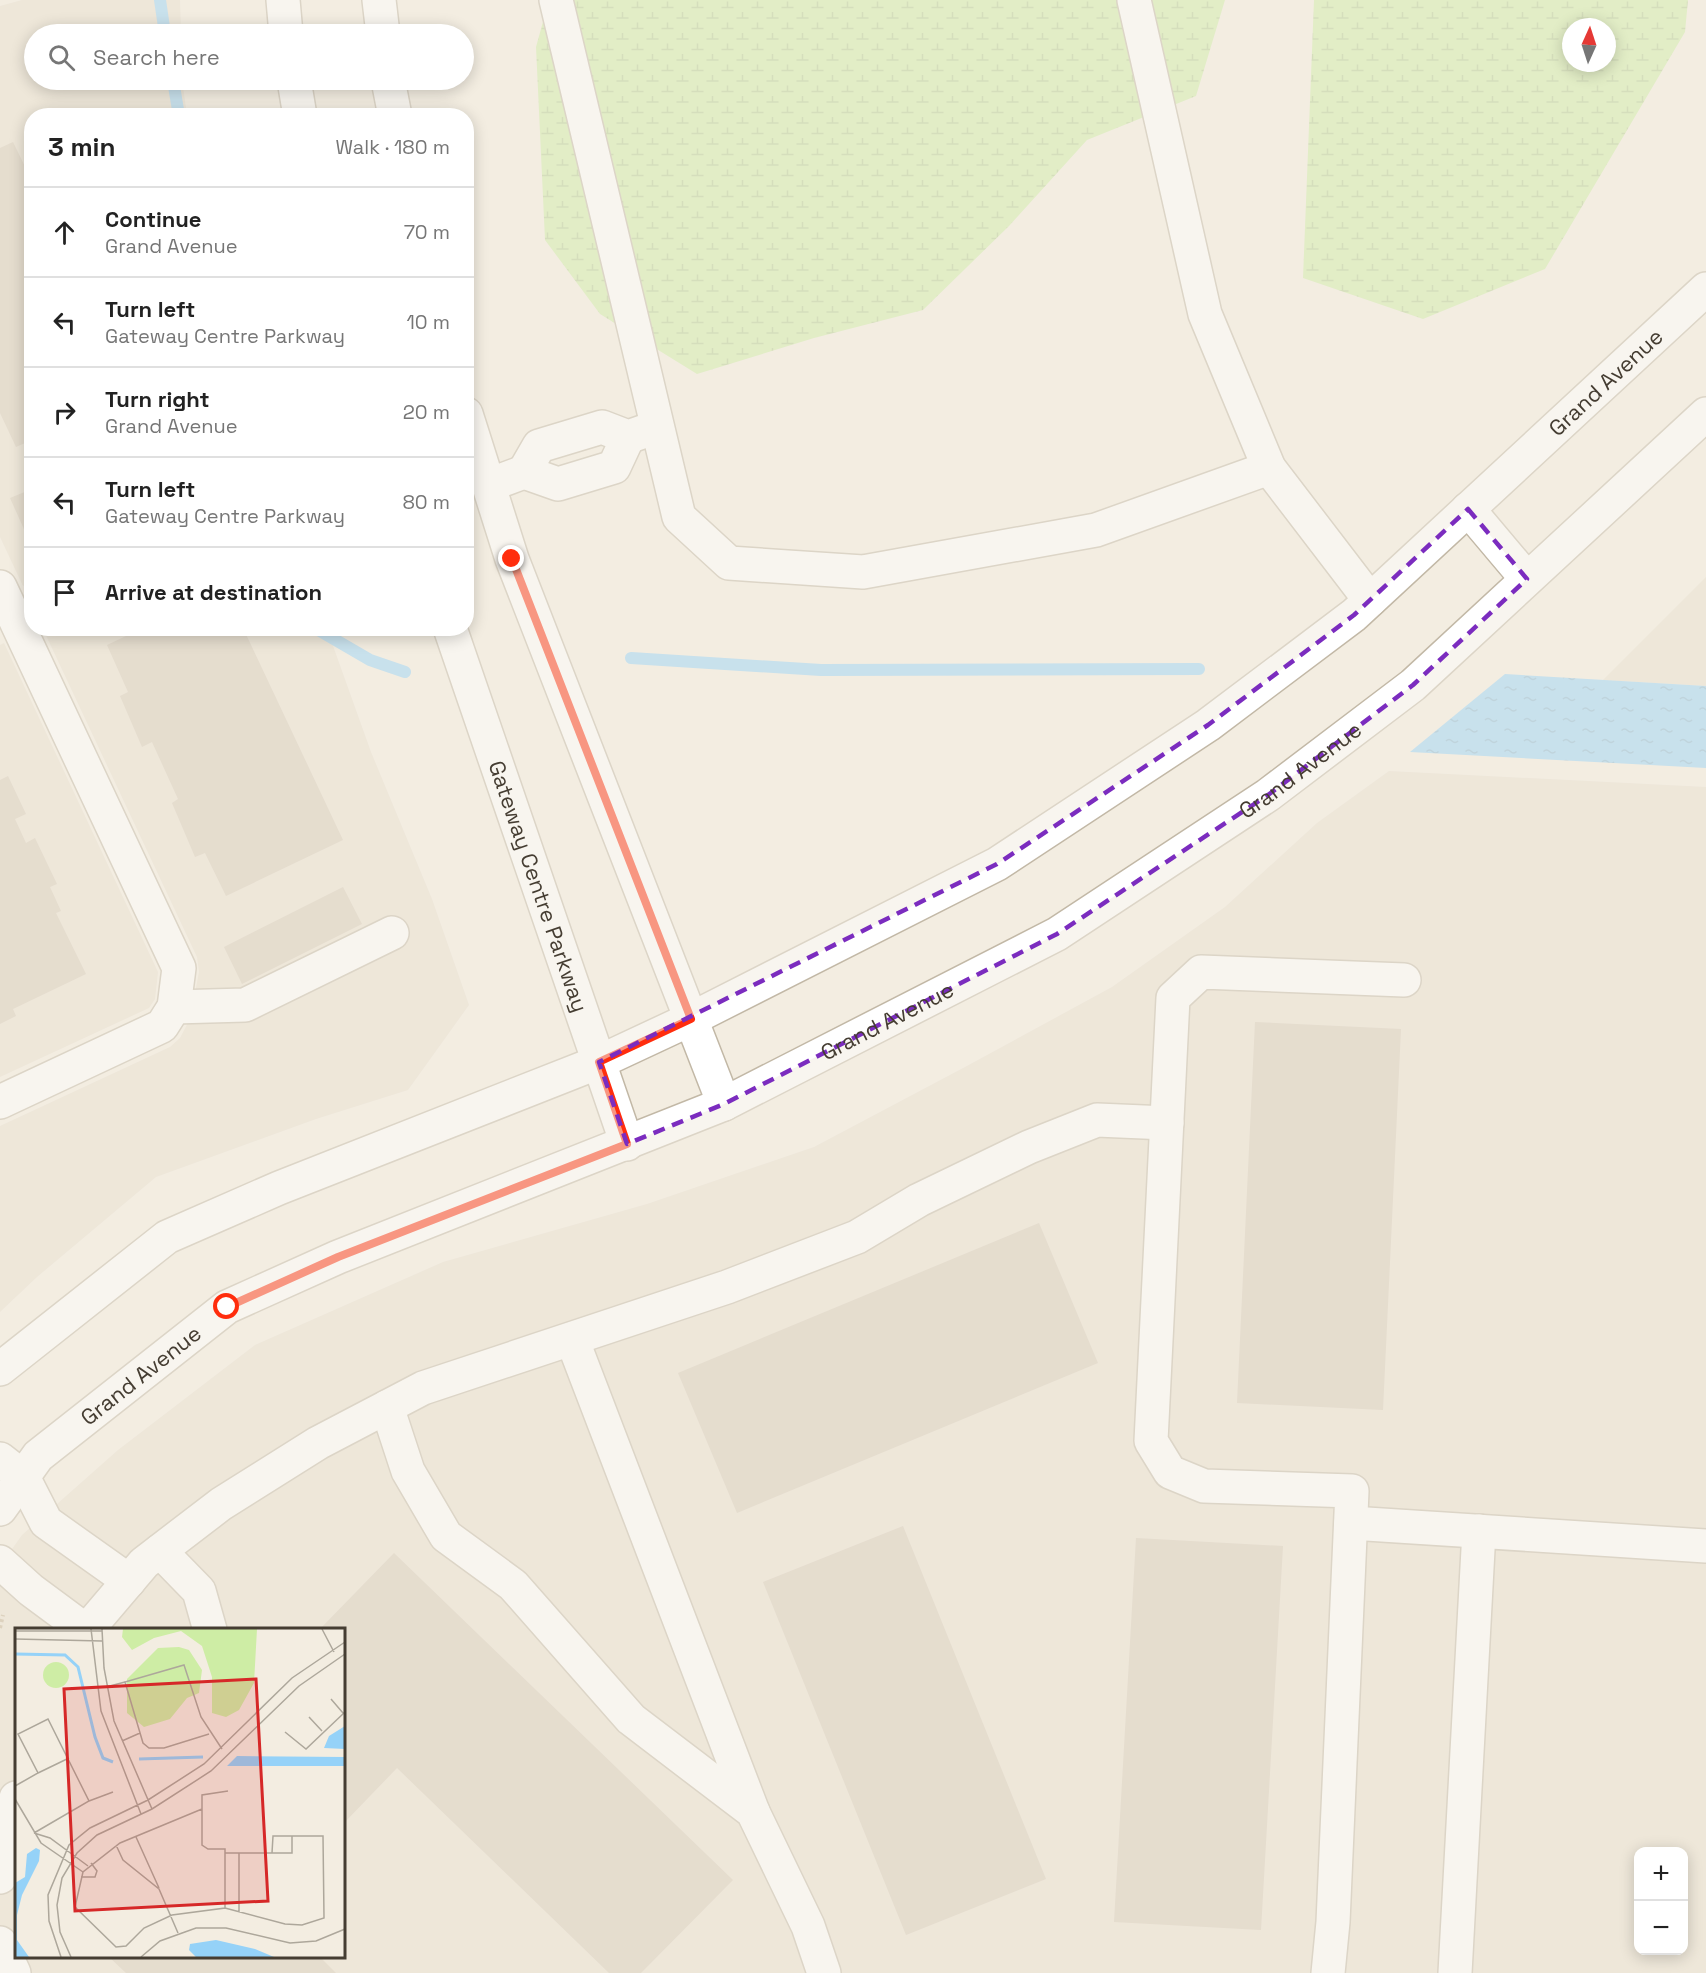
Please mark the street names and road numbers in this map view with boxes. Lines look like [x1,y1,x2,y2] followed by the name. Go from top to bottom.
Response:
[1543,322,1669,442] street label: Grand Avenue
[1233,715,1367,824] street label: Grand Avenue
[482,757,595,1016] street label: Gateway Centre Parkway
[816,975,958,1066] street label: Grand Avenue
[75,1319,207,1431] street label: Grand Avenue

